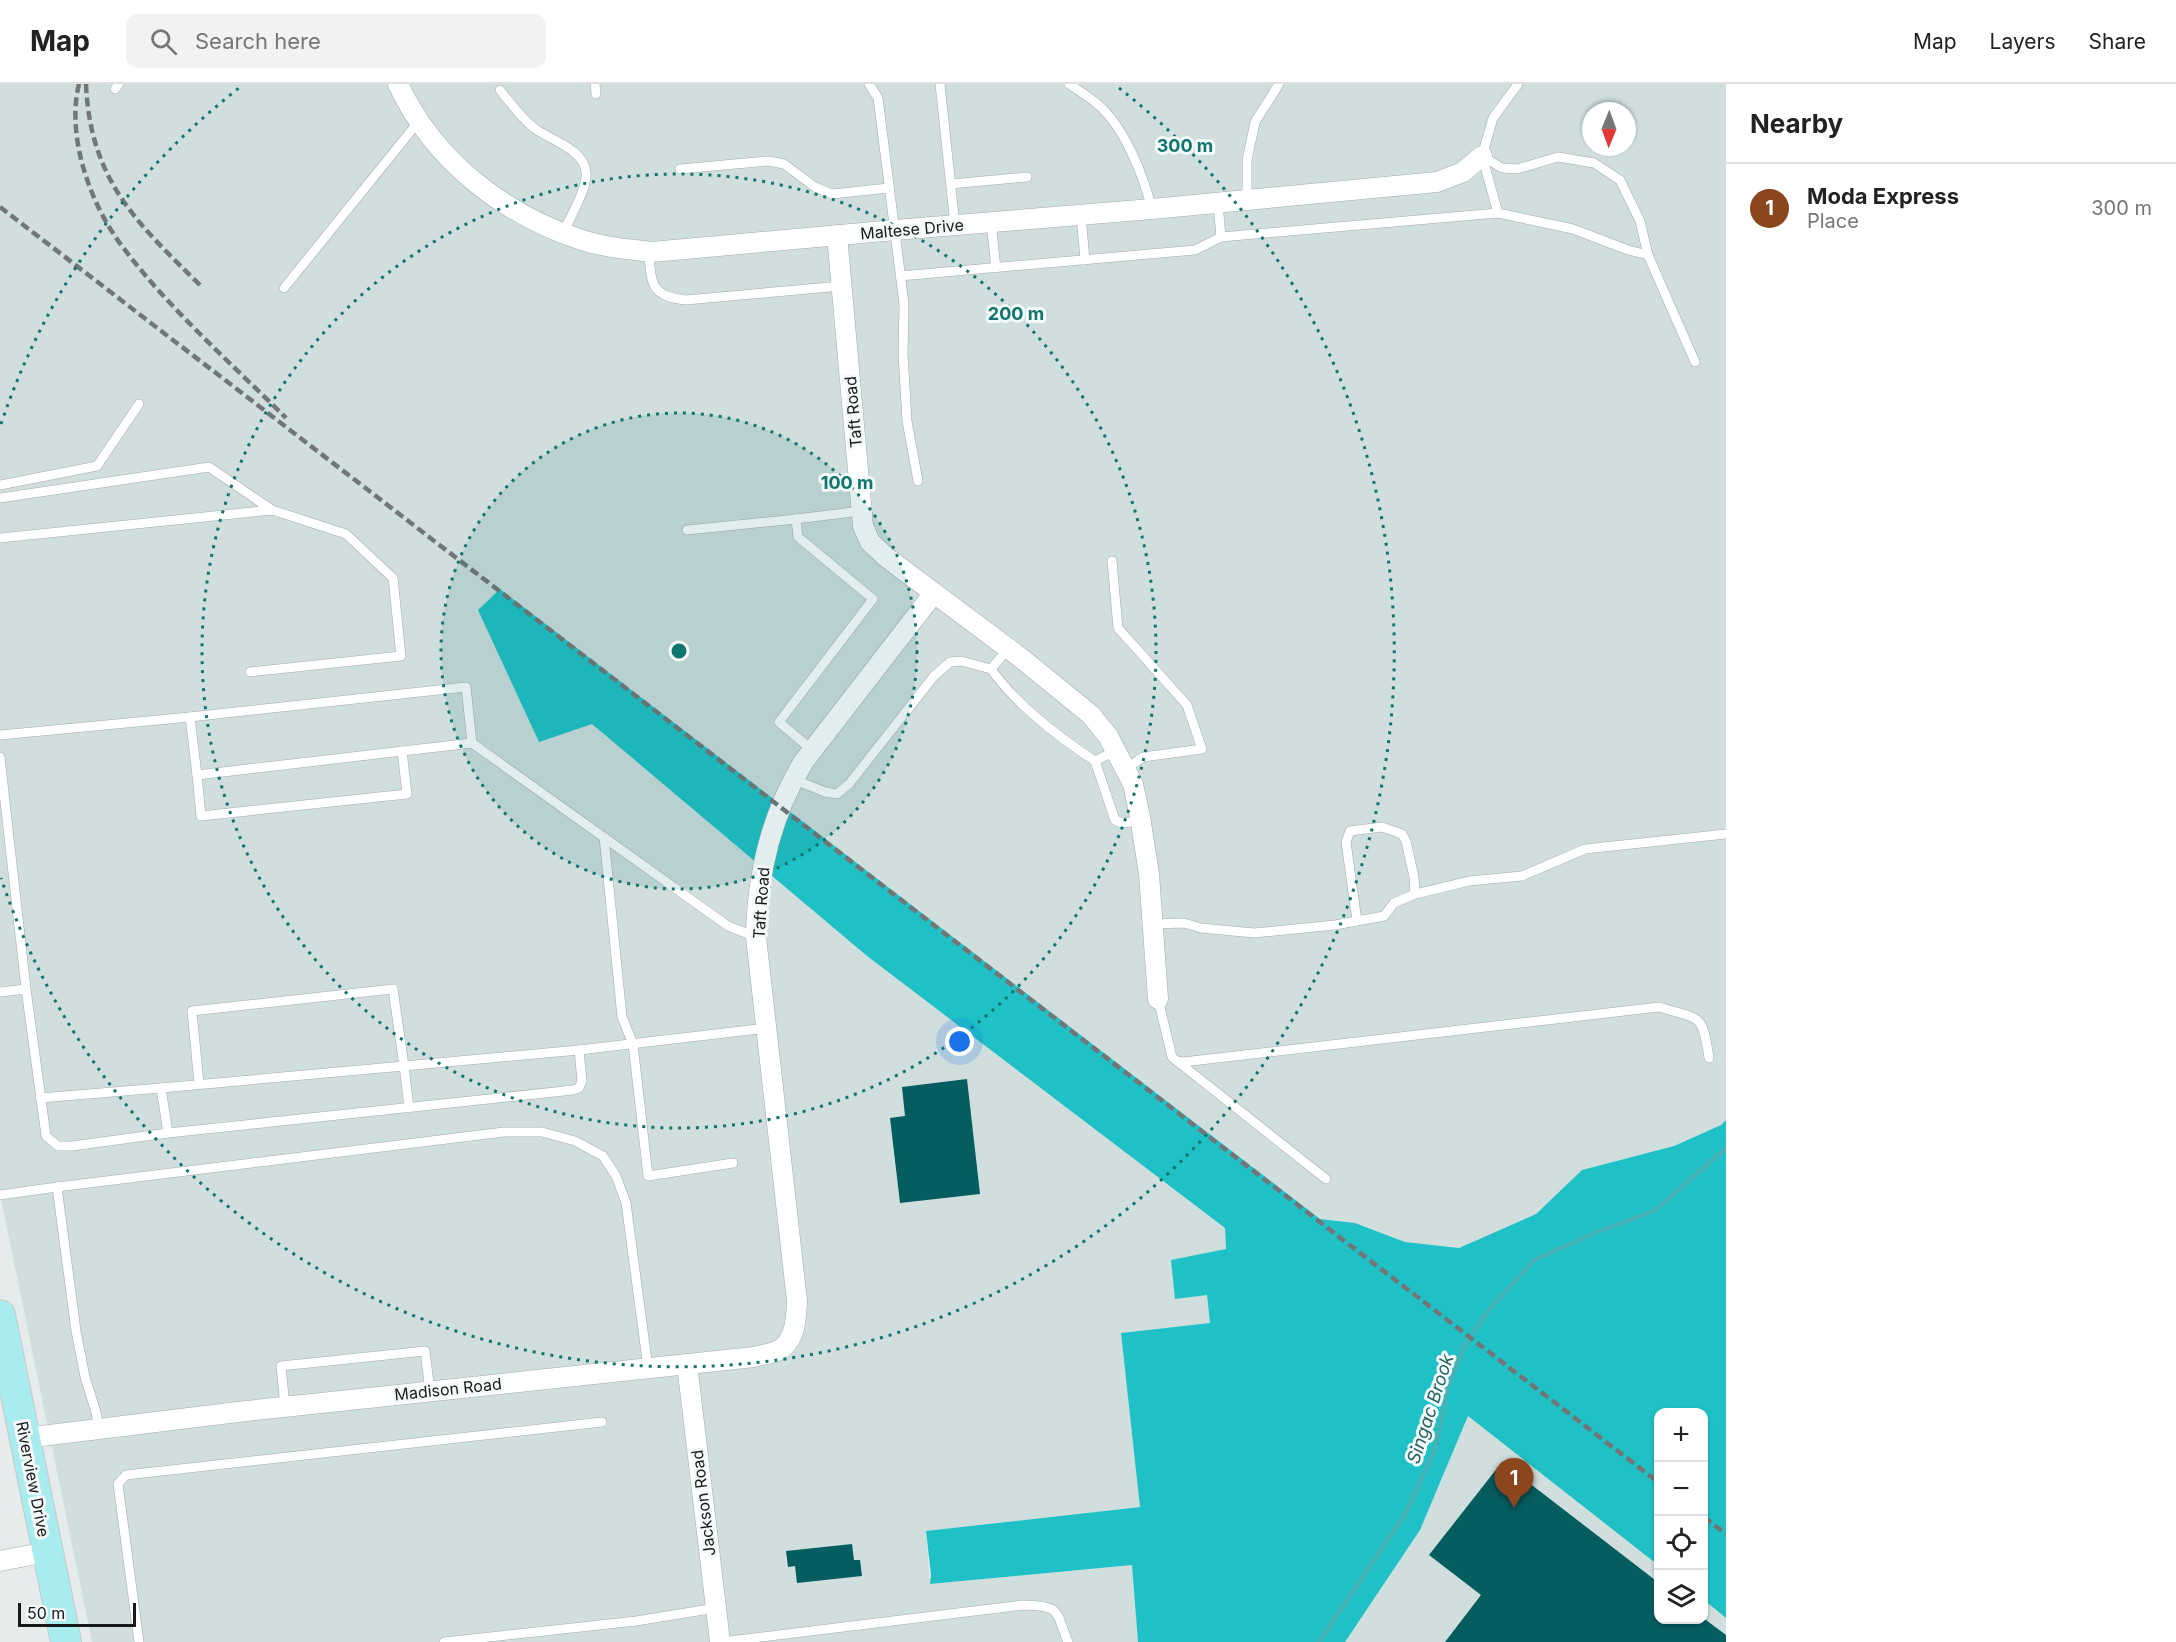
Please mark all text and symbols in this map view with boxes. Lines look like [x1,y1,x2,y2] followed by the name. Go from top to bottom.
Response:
[126,14,546,68] search box
[30,24,90,58] text: Map
[147,25,180,58] icon: search
[195,28,321,54] text: Search here
[1913,29,1957,54] text: Map
[1990,29,2056,54] text: Layers
[2089,29,2146,54] text: Share
[1582,102,1636,156] north arrow
[1750,108,1843,139] text: Nearby
[1157,135,1213,156] text: 300 m
[1807,183,1959,209] text: Moda Express
[1765,196,1774,220] text: 1
[2091,196,2152,220] text: 300 m
[1807,209,1859,233] text: Place
[859,215,965,243] street label: Maltese Drive
[988,303,1044,324] text: 200 m
[840,375,866,449] street label: Taft Road
[821,472,873,493] text: 100 m
[669,641,689,661] centre of rings
[749,866,773,940] street label: Taft Road
[945,1027,974,1056] your location
[1402,1351,1458,1466] water label: Singac Brook
[393,1373,503,1405] street label: Madison Road
[1654,1408,1708,1624] map controls
[1654,1408,1708,1462] button: +
[12,1419,54,1539] street label: Riverview Drive
[687,1449,719,1557] street label: Jackson Road
[1494,1458,1534,1508] pin: 1
[1654,1462,1708,1516] button: −
[1654,1516,1708,1570] button: locate
[1654,1570,1708,1624] button: layers
[18,1600,136,1628] scale bar
[27,1603,65,1623] text: 50 m

